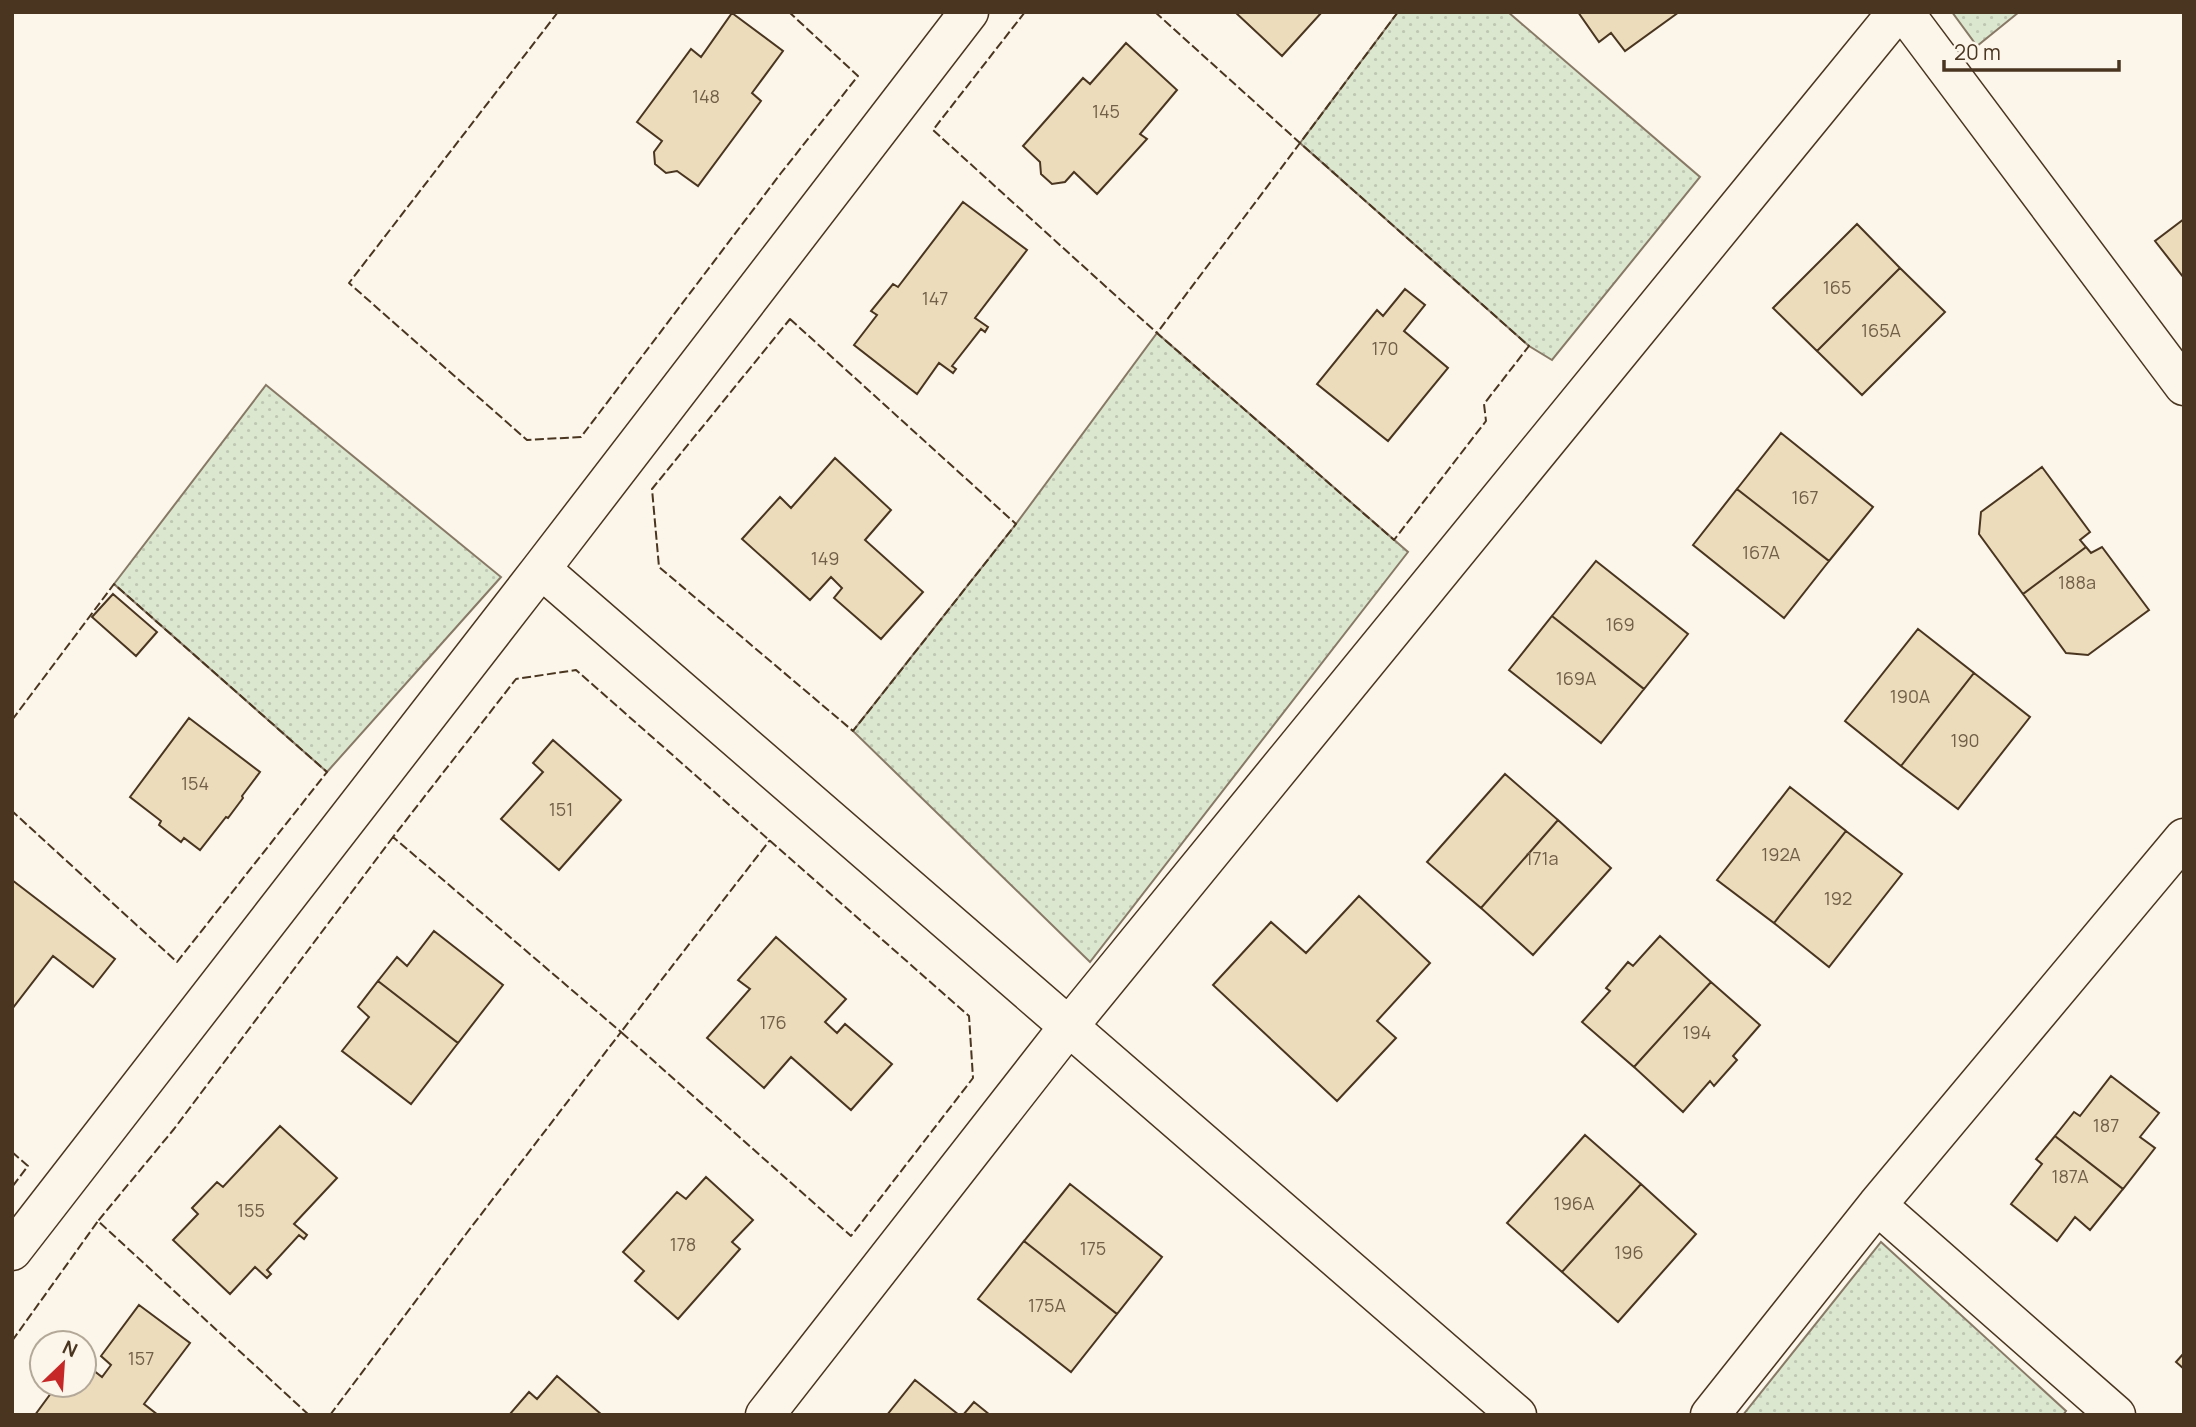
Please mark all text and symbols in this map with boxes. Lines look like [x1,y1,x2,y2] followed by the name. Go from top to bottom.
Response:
[1944,28,2119,72] scale bar
[1954,38,2001,66] text: 20 m
[692,84,720,108] house number: 148
[1092,99,1120,123] house number: 145
[1823,275,1851,299] house number: 165
[922,286,948,310] house number: 147
[1861,318,1902,342] house number: 165A
[1371,336,1399,360] house number: 170
[1791,485,1819,509] house number: 167
[1742,540,1781,564] house number: 167A
[811,546,839,570] house number: 149
[2058,570,2096,594] house number: 188a
[1605,612,1635,636] house number: 169
[1556,666,1597,690] house number: 169A
[1890,684,1931,708] house number: 190A
[1950,728,1980,752] house number: 190
[181,771,209,795] house number: 154
[549,797,573,821] house number: 151
[1761,842,1801,866] house number: 192A
[1525,846,1559,870] house number: 171a
[1824,886,1852,910] house number: 192
[759,1010,787,1034] house number: 176
[1683,1020,1711,1044] house number: 194
[2093,1113,2119,1137] house number: 187
[2051,1164,2089,1188] house number: 187A
[1554,1191,1595,1215] house number: 196A
[237,1198,265,1222] house number: 155
[670,1232,696,1256] house number: 178
[1080,1236,1106,1260] house number: 175
[1614,1240,1644,1264] house number: 196
[1028,1293,1067,1317] house number: 175A
[28,1329,98,1399] north arrow
[59,1334,82,1363] text: N
[128,1346,154,1370] house number: 157

